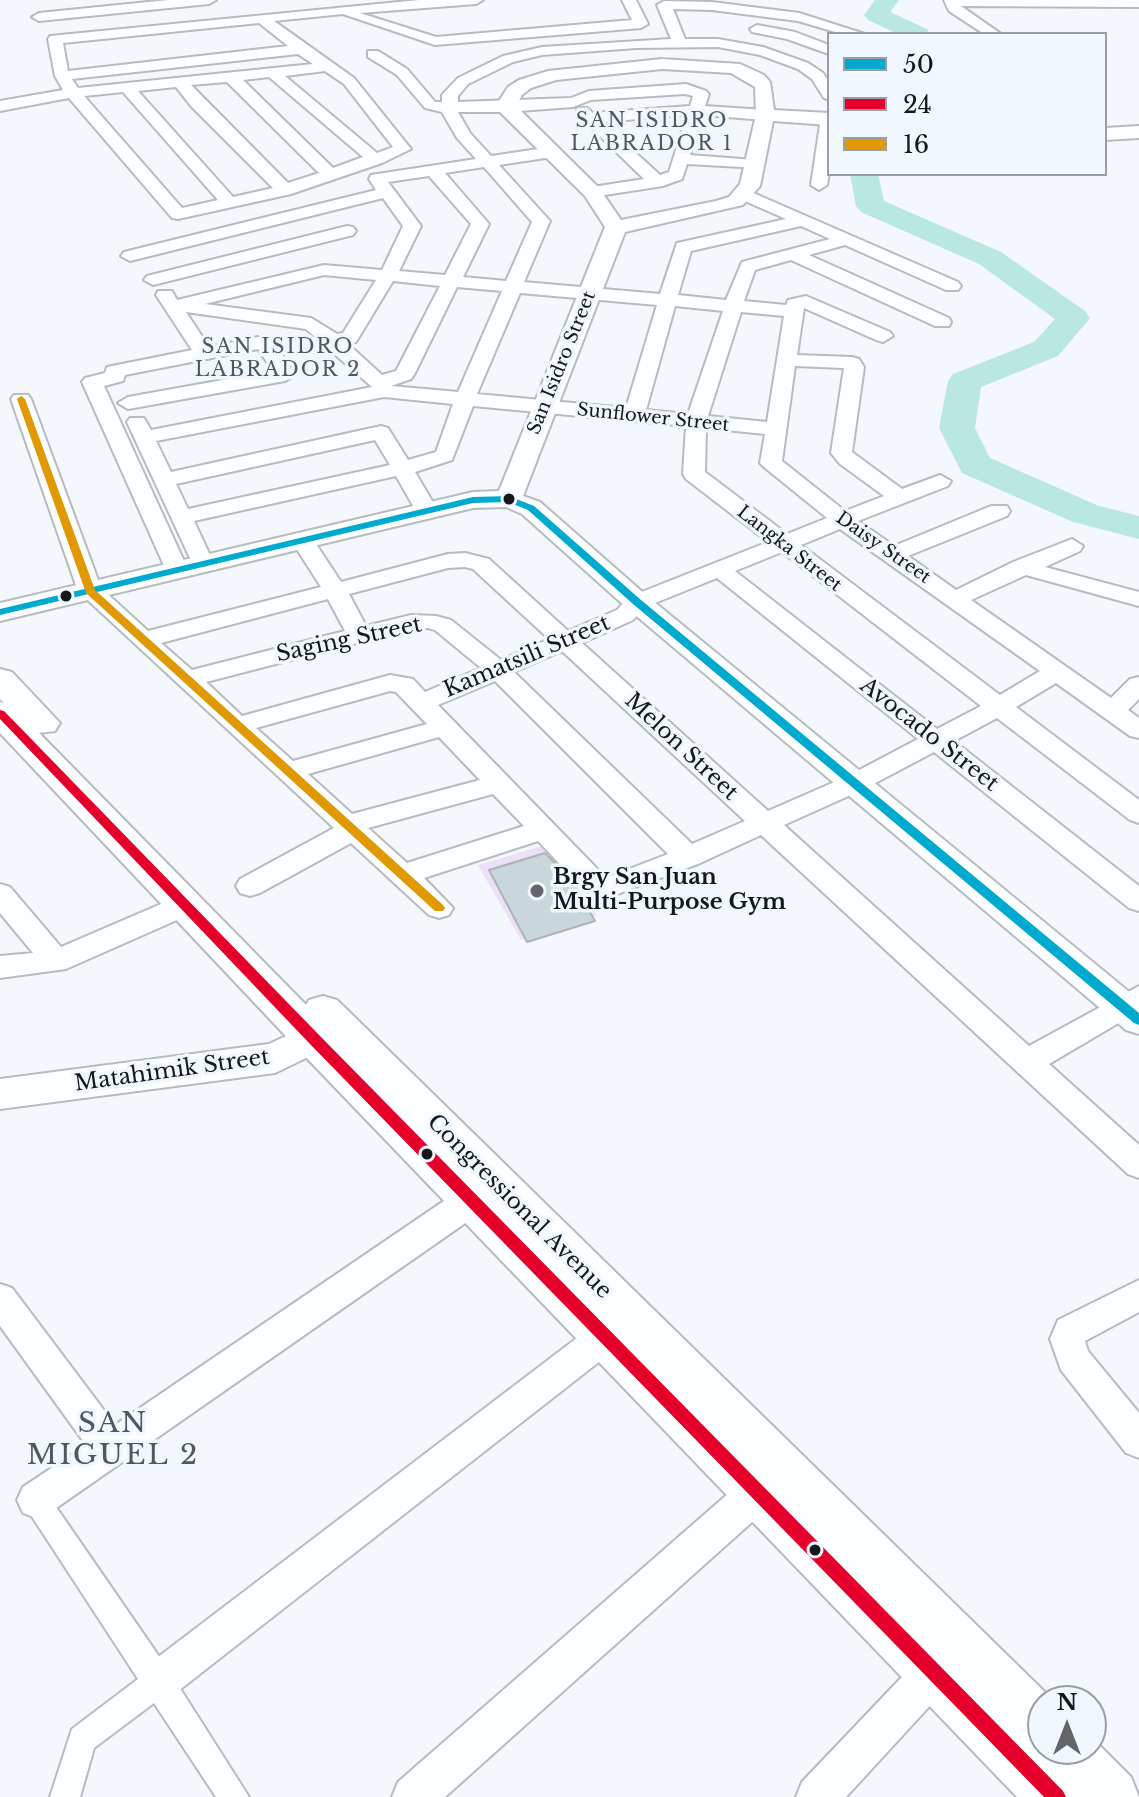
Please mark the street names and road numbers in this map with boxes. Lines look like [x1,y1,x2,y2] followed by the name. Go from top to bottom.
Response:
[523,288,601,438] street label: San Isidro Street
[576,399,730,437] street label: Sunflower Street
[732,502,846,596] street label: Langka Street
[831,507,935,589] street label: Daisy Street
[440,610,614,704] street label: Kamatsili Street
[274,612,424,668] street label: Saging Street
[854,673,1004,797] street label: Avocado Street
[619,688,743,806] street label: Melon Street
[73,1044,271,1098] street label: Matahimik Street
[421,1109,617,1305] street label: Congressional Avenue

